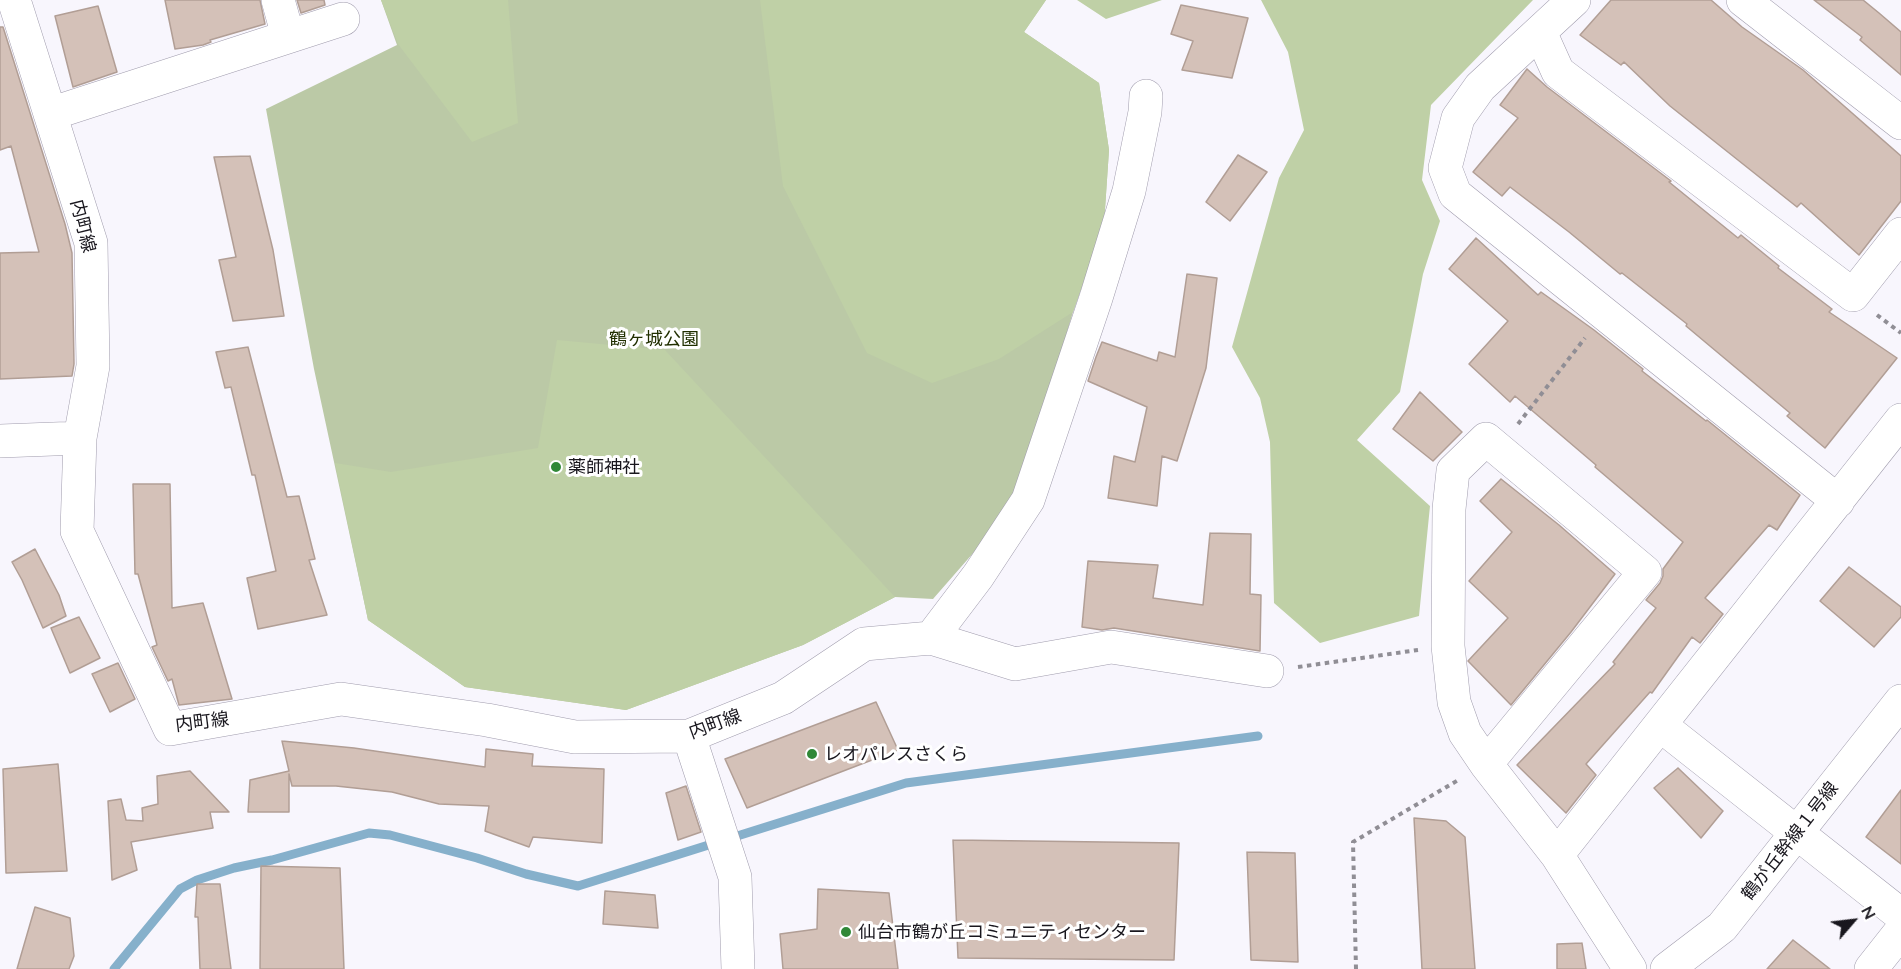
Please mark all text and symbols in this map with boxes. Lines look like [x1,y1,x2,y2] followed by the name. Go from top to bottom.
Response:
[66,197,100,255] street label: 内町線
[609,328,699,350] park label: 鶴ヶ城公園
[568,456,640,478] place label: 薬師神社
[549,460,563,474] marker: 薬師神社
[686,705,744,743] street label: 内町線
[174,708,230,736] street label: 内町線
[824,743,968,765] place label: レオパレスさくら
[805,747,819,761] marker: レオパレスさくら
[1737,778,1843,904] street label: 鶴が丘幹線１号線
[1823,891,1883,951] north arrow
[1858,902,1881,922] text: N
[858,921,1146,943] place label: 仙台市鶴が丘コミュニティセンター
[839,925,853,939] marker: 仙台市鶴が丘コミュニティセンター

